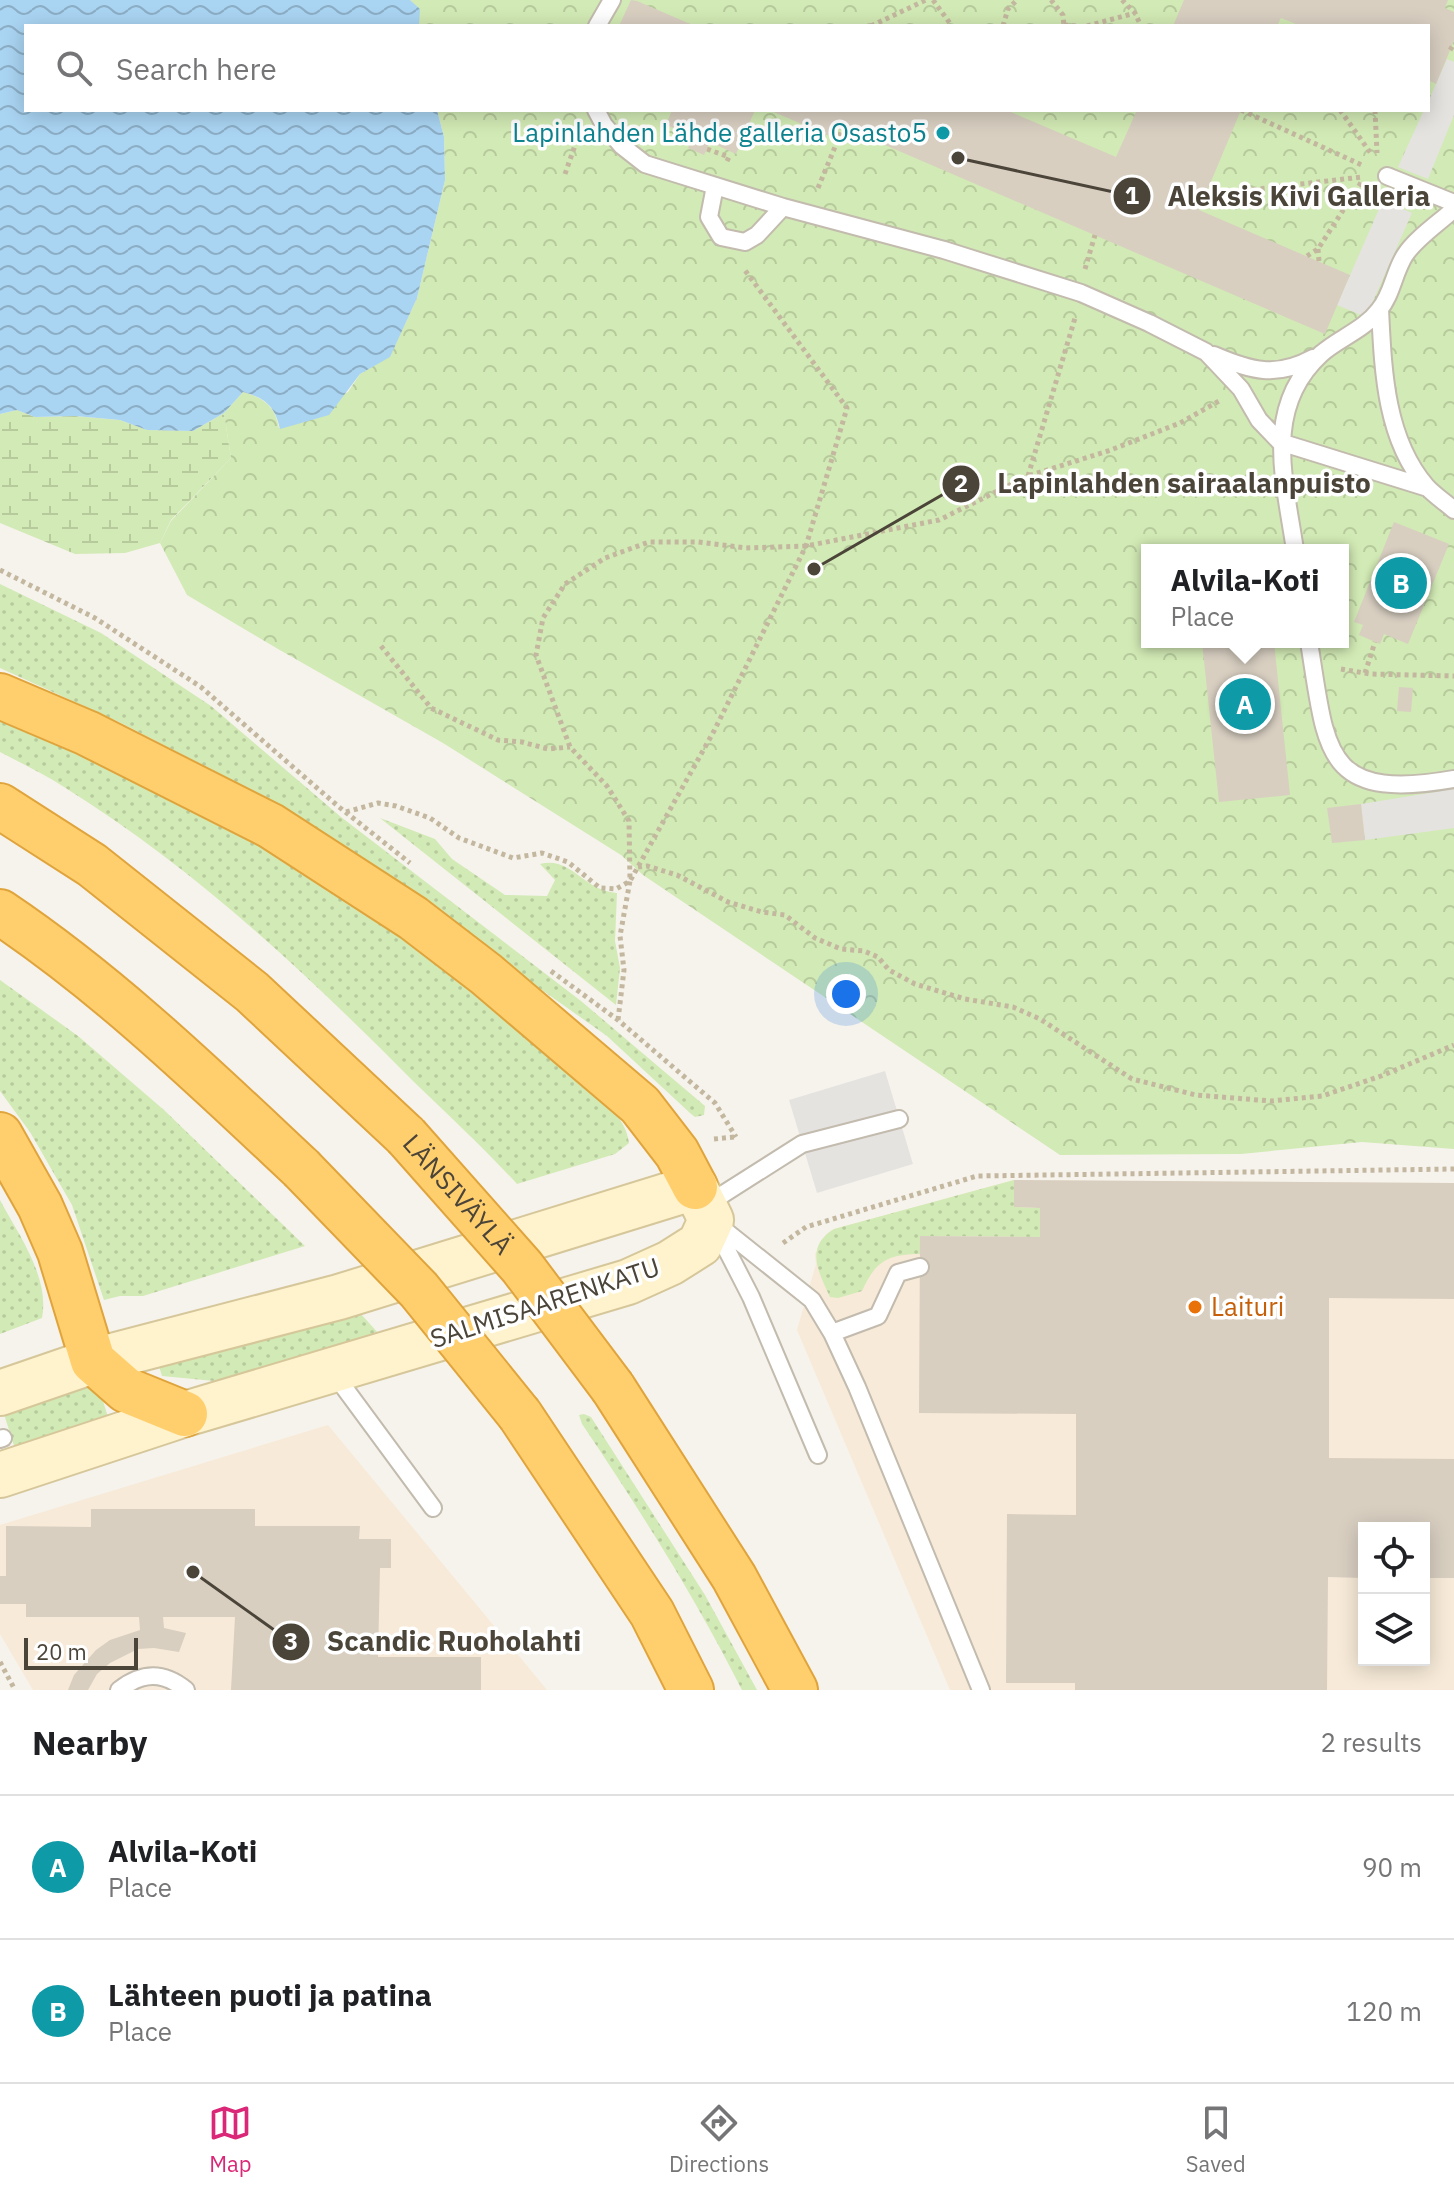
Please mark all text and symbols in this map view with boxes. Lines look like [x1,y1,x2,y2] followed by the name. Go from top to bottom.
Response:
[24,24,1430,112] search box
[52,46,96,90] icon: search
[116,49,277,88] text: Search here
[512,115,927,149] place label: Lapinlahden Lähde galleria Osasto5
[934,124,952,142] marker: Lapinlahden Lähde galleria Osasto5
[1112,170,1447,222] callout: Aleksis Kivi Galleria
[1167,177,1431,214] text: Aleksis Kivi Galleria
[1125,179,1139,211] text: 1
[941,458,1387,510] callout: Lapinlahden sairaalanpuisto
[997,464,1371,501] text: Lapinlahden sairaalanpuisto
[954,467,968,499] text: 2
[1141,544,1349,648] popup
[1375,553,1427,613] pin: B
[1170,560,1320,599] text: Alvila-Koti
[1170,599,1234,633] text: Place
[1219,674,1271,734] pin: A
[826,974,866,1014] your location
[396,1126,521,1261] street label: LÄNSIVÄYLÄ
[426,1249,664,1355] street label: SALMISAARENKATU
[1211,1289,1284,1323] place label: Laituri
[1186,1298,1204,1316] marker: Laituri
[1358,1522,1430,1666] map controls
[1358,1522,1430,1594] button: locate
[1358,1594,1430,1666] button: layers
[271,1616,598,1668] callout: Scandic Ruoholahti
[327,1622,581,1659] text: Scandic Ruoholahti
[284,1625,298,1657] text: 3
[24,1634,138,1670] scale bar
[36,1637,87,1666] text: 20 m
[32,1720,147,1764] text: Nearby
[1320,1725,1422,1759] text: 2 results
[108,1831,257,1870] text: Alvila-Koti
[49,1850,67,1884] text: A
[1362,1850,1422,1884] text: 90 m
[108,1870,172,1904] text: Place
[108,1975,432,2014] text: Lähteen puoti ja patina
[49,1994,67,2028] text: B
[1346,1994,1422,2028] text: 120 m
[108,2014,172,2048] text: Place
[208,2101,252,2178] tab: Map
[669,2101,769,2178] tab: Directions
[1186,2101,1246,2178] tab: Saved

